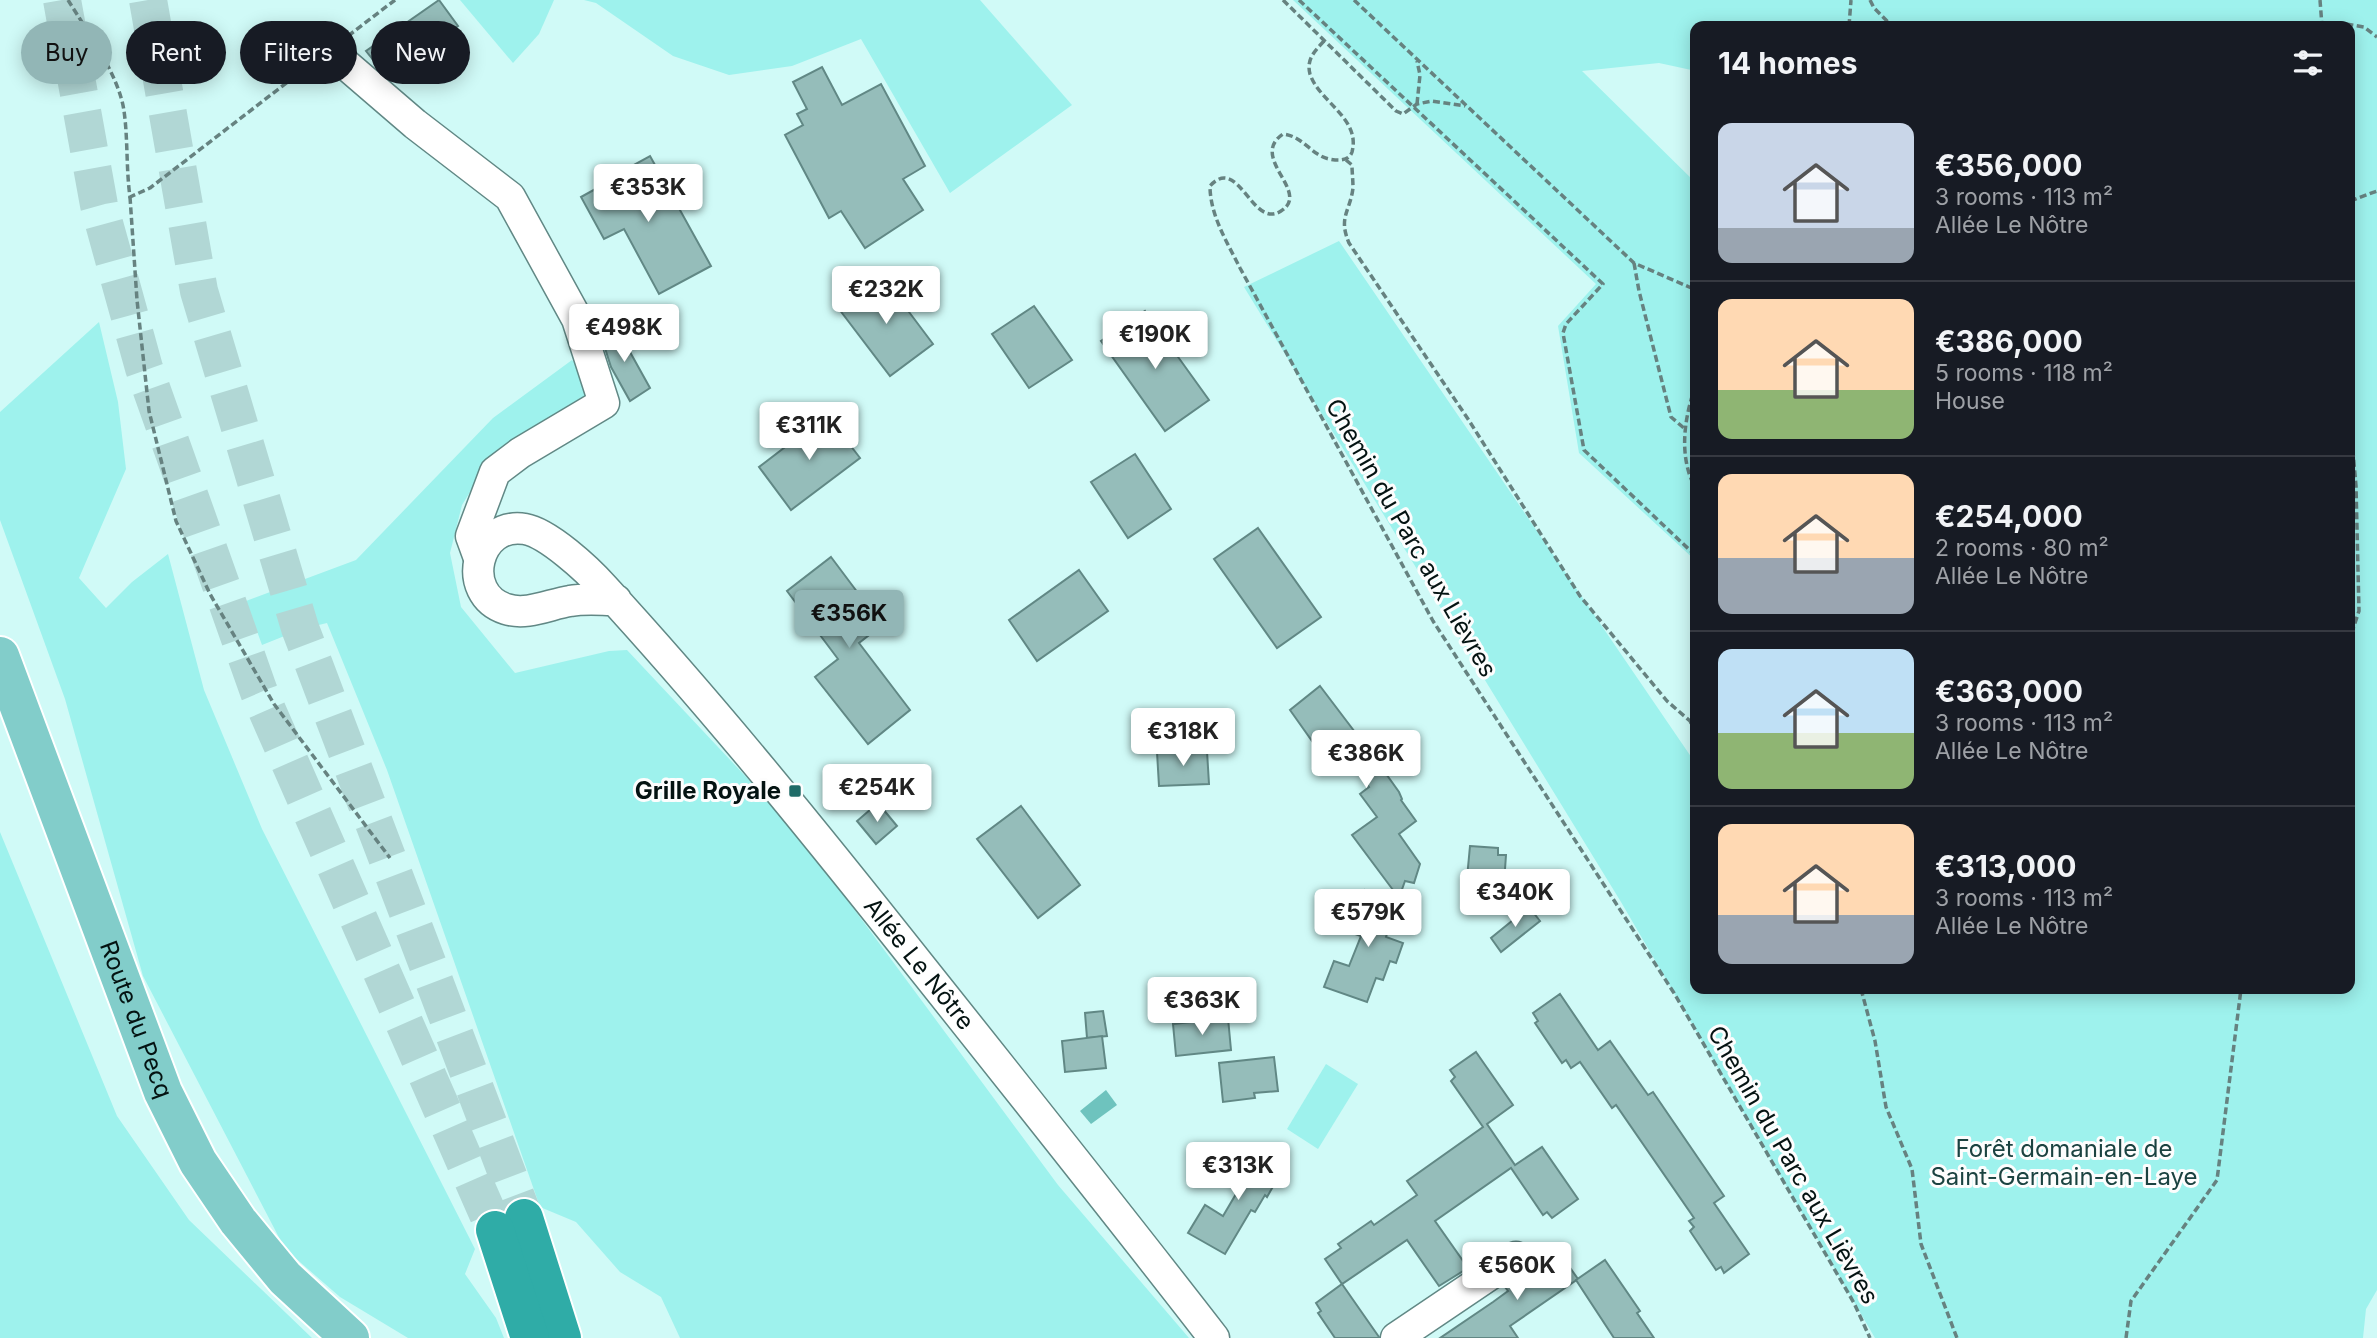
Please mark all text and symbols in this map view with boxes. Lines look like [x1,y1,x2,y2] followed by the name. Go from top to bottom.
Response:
[21,21,112,84] chip: Buy
[126,21,226,84] chip: Rent
[240,21,357,84] chip: Filters
[371,21,470,84] chip: New
[2289,44,2327,82] icon: filters
[1718,45,1857,81] text: 14 homes
[1935,147,2083,183] text: €356,000
[1774,151,1858,235] icon: home
[599,164,697,224] pin: €353K
[610,173,686,201] text: €353K
[1935,183,2113,211] text: 3 rooms · 113 m²
[1935,211,2089,239] text: Allée Le Nôtre
[837,266,935,326] pin: €232K
[848,275,924,303] text: €232K
[575,304,673,364] pin: €498K
[1106,312,1204,371] pin: €190K
[585,313,663,341] text: €498K
[1119,320,1191,348] text: €190K
[1935,323,2083,359] text: €386,000
[1774,327,1858,411] icon: home
[1935,359,2113,387] text: 5 rooms · 118 m²
[1935,387,2005,415] text: House
[1320,394,1503,682] street label: Chemin du Parc aux Lièvres
[760,402,858,462] pin: €311K
[776,411,842,439] text: €311K
[1935,498,2083,534] text: €254,000
[1774,502,1858,586] icon: home
[1935,534,2109,562] text: 2 rooms · 80 m²
[1935,562,2089,590] text: Allée Le Nôtre
[800,590,898,650] pin: €356K
[811,599,887,627] text: €356K
[1935,673,2083,709] text: €363,000
[1774,677,1858,761] icon: home
[1134,708,1232,768] pin: €318K
[1935,709,2113,737] text: 3 rooms · 113 m²
[1147,717,1219,745] text: €318K
[1317,730,1415,790] pin: €386K
[1935,737,2089,765] text: Allée Le Nôtre
[1327,739,1405,767] text: €386K
[828,764,926,824] pin: €254K
[838,773,916,801] text: €254K
[635,776,781,805] place label: Grille Royale
[787,783,803,799] marker: Grille Royale
[1935,848,2076,884] text: €313,000
[1774,852,1858,936] icon: home
[1466,870,1564,929] pin: €340K
[1476,878,1554,906] text: €340K
[1935,884,2113,912] text: 3 rooms · 113 m²
[1319,890,1417,949] pin: €579K
[858,892,980,1035] street label: Allée Le Nôtre
[1330,898,1406,926] text: €579K
[1935,912,2089,940] text: Allée Le Nôtre
[94,937,179,1102] street label: Route du Pecq
[1153,978,1251,1037] pin: €363K
[1164,986,1240,1014] text: €363K
[1702,1021,1885,1309] street label: Chemin du Parc aux Lièvres
[1930,1134,2198,1191] park label: Forêt domaniale de Saint-Germain-en-Laye
[1189,1142,1287,1202] pin: €313K
[1202,1151,1274,1179] text: €313K
[1468,1242,1566,1302] pin: €560K
[1478,1251,1556,1279] text: €560K

